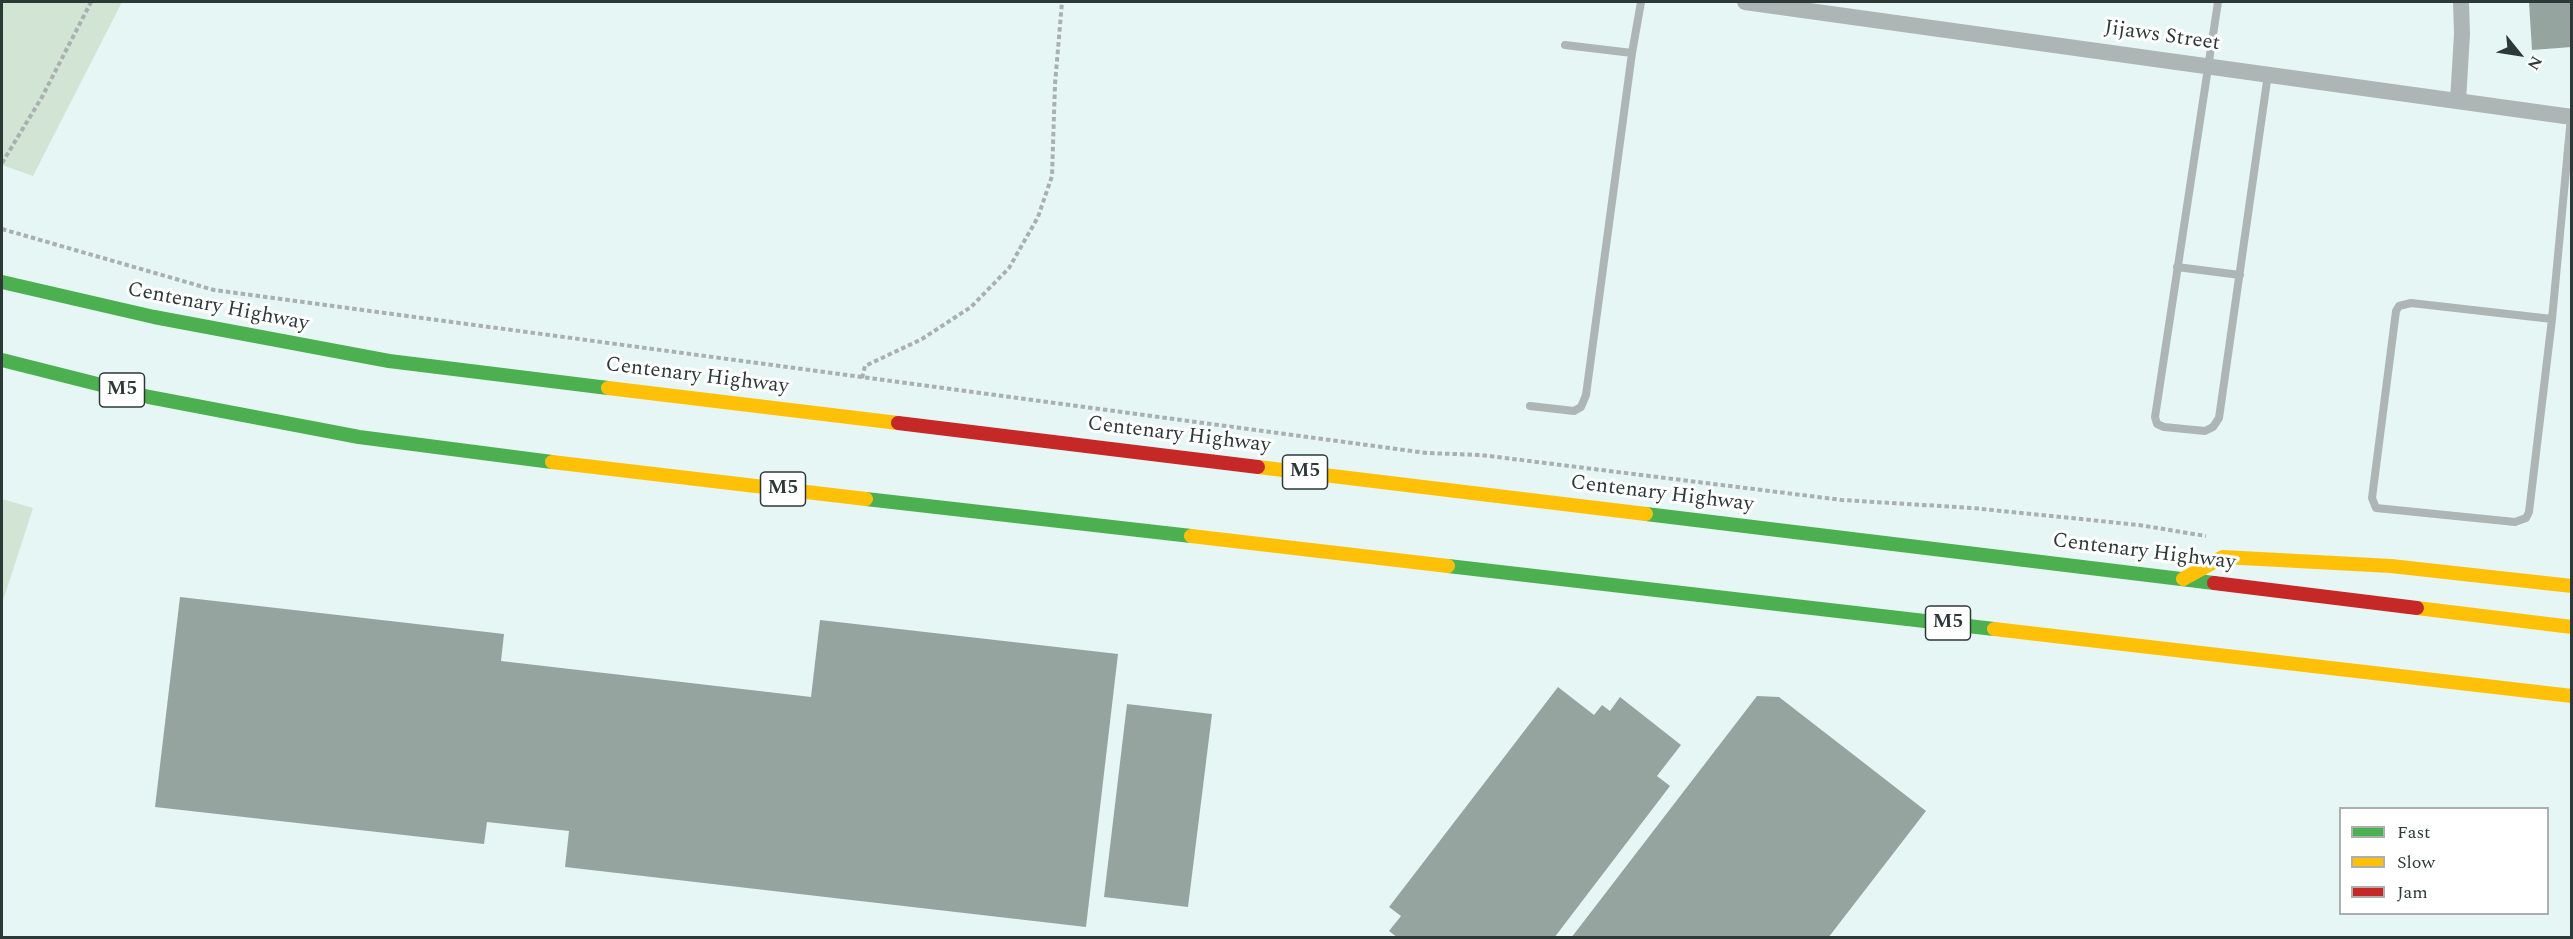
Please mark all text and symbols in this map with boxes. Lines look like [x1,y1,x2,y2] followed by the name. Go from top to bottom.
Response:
[2102,16,2222,58] street label: Jijaws Street
[2489,24,2549,84] north arrow
[2521,51,2548,75] text: N
[125,278,311,338] street label: Centenary Highway
[604,353,790,401] street label: Centenary Highway
[100,373,144,407] road number: M5
[1086,412,1272,460] street label: Centenary Highway
[1282,455,1328,489] road number: M5
[1569,471,1755,519] street label: Centenary Highway
[760,472,806,506] road number: M5
[2051,529,2237,577] street label: Centenary Highway
[1926,606,1970,640] road number: M5
[2339,807,2549,915] legend
[2397,819,2430,846] text: Fast
[2397,849,2435,876] text: Slow
[2397,879,2428,906] text: Jam

